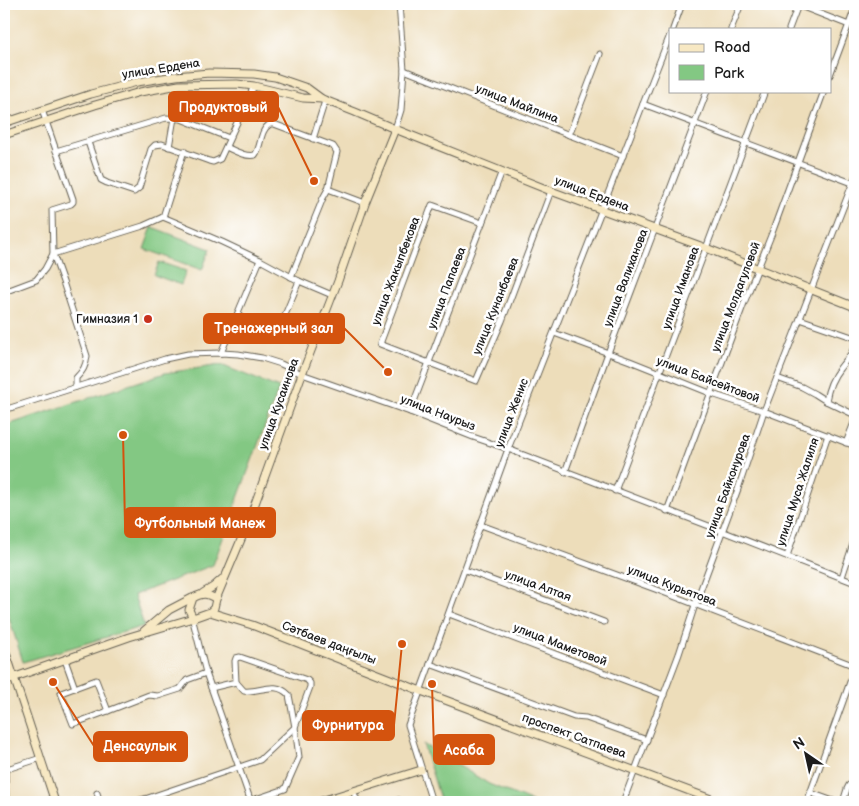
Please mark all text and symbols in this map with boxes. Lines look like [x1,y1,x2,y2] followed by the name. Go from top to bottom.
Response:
[669,28,832,92] legend
[714,38,750,57] text: Road
[121,55,201,83] street label: улица Ердена
[714,64,745,83] text: Park
[473,81,561,127] street label: улица Майлина
[169,92,278,121] callout: Продуктовый
[178,99,268,116] text: Продуктовый
[553,173,631,215] street label: улица Ердена
[368,215,424,327] street label: улица Жакыпбекова
[600,227,652,329] street label: улица Валиханова
[708,240,764,354] street label: улица Молдагуловой
[424,245,470,331] street label: улица Папаева
[659,245,703,331] street label: улица Иманова
[470,255,522,357] street label: улица Кунанбаева
[76,312,138,327] place label: Гимназия 1
[142,313,154,325] marker: Гимназия 1
[204,314,344,343] callout: Тренажерный зал
[214,320,334,337] text: Тренажерный зал
[654,353,762,407] street label: улица Байсейтовой
[256,356,302,452] street label: улица Кусаинова
[492,376,532,450] street label: улица Женис
[398,392,478,434] street label: улица Наурыз
[702,432,754,540] street label: улица Байконурова
[773,436,823,548] street label: улица Муса Жалиля
[125,508,275,537] callout: Футбольный Манеж
[135,515,266,532] text: Футбольный Манеж
[625,562,719,610] street label: улица Курьятова
[503,567,574,605] street label: улица Алтая
[280,618,378,668] street label: Сәтбаев даңғылы
[511,620,609,670] street label: улица Маметовой
[520,710,628,762] street label: проспект Сатпаева
[303,711,394,740] callout: Фурнитура
[312,717,385,734] text: Фурнитура
[782,728,832,778] north arrow
[94,732,187,761] callout: Денсаулык
[790,734,808,754] text: N
[434,735,494,764] callout: Асаба
[103,738,177,755] text: Денсаулык
[443,742,485,759] text: Асаба

